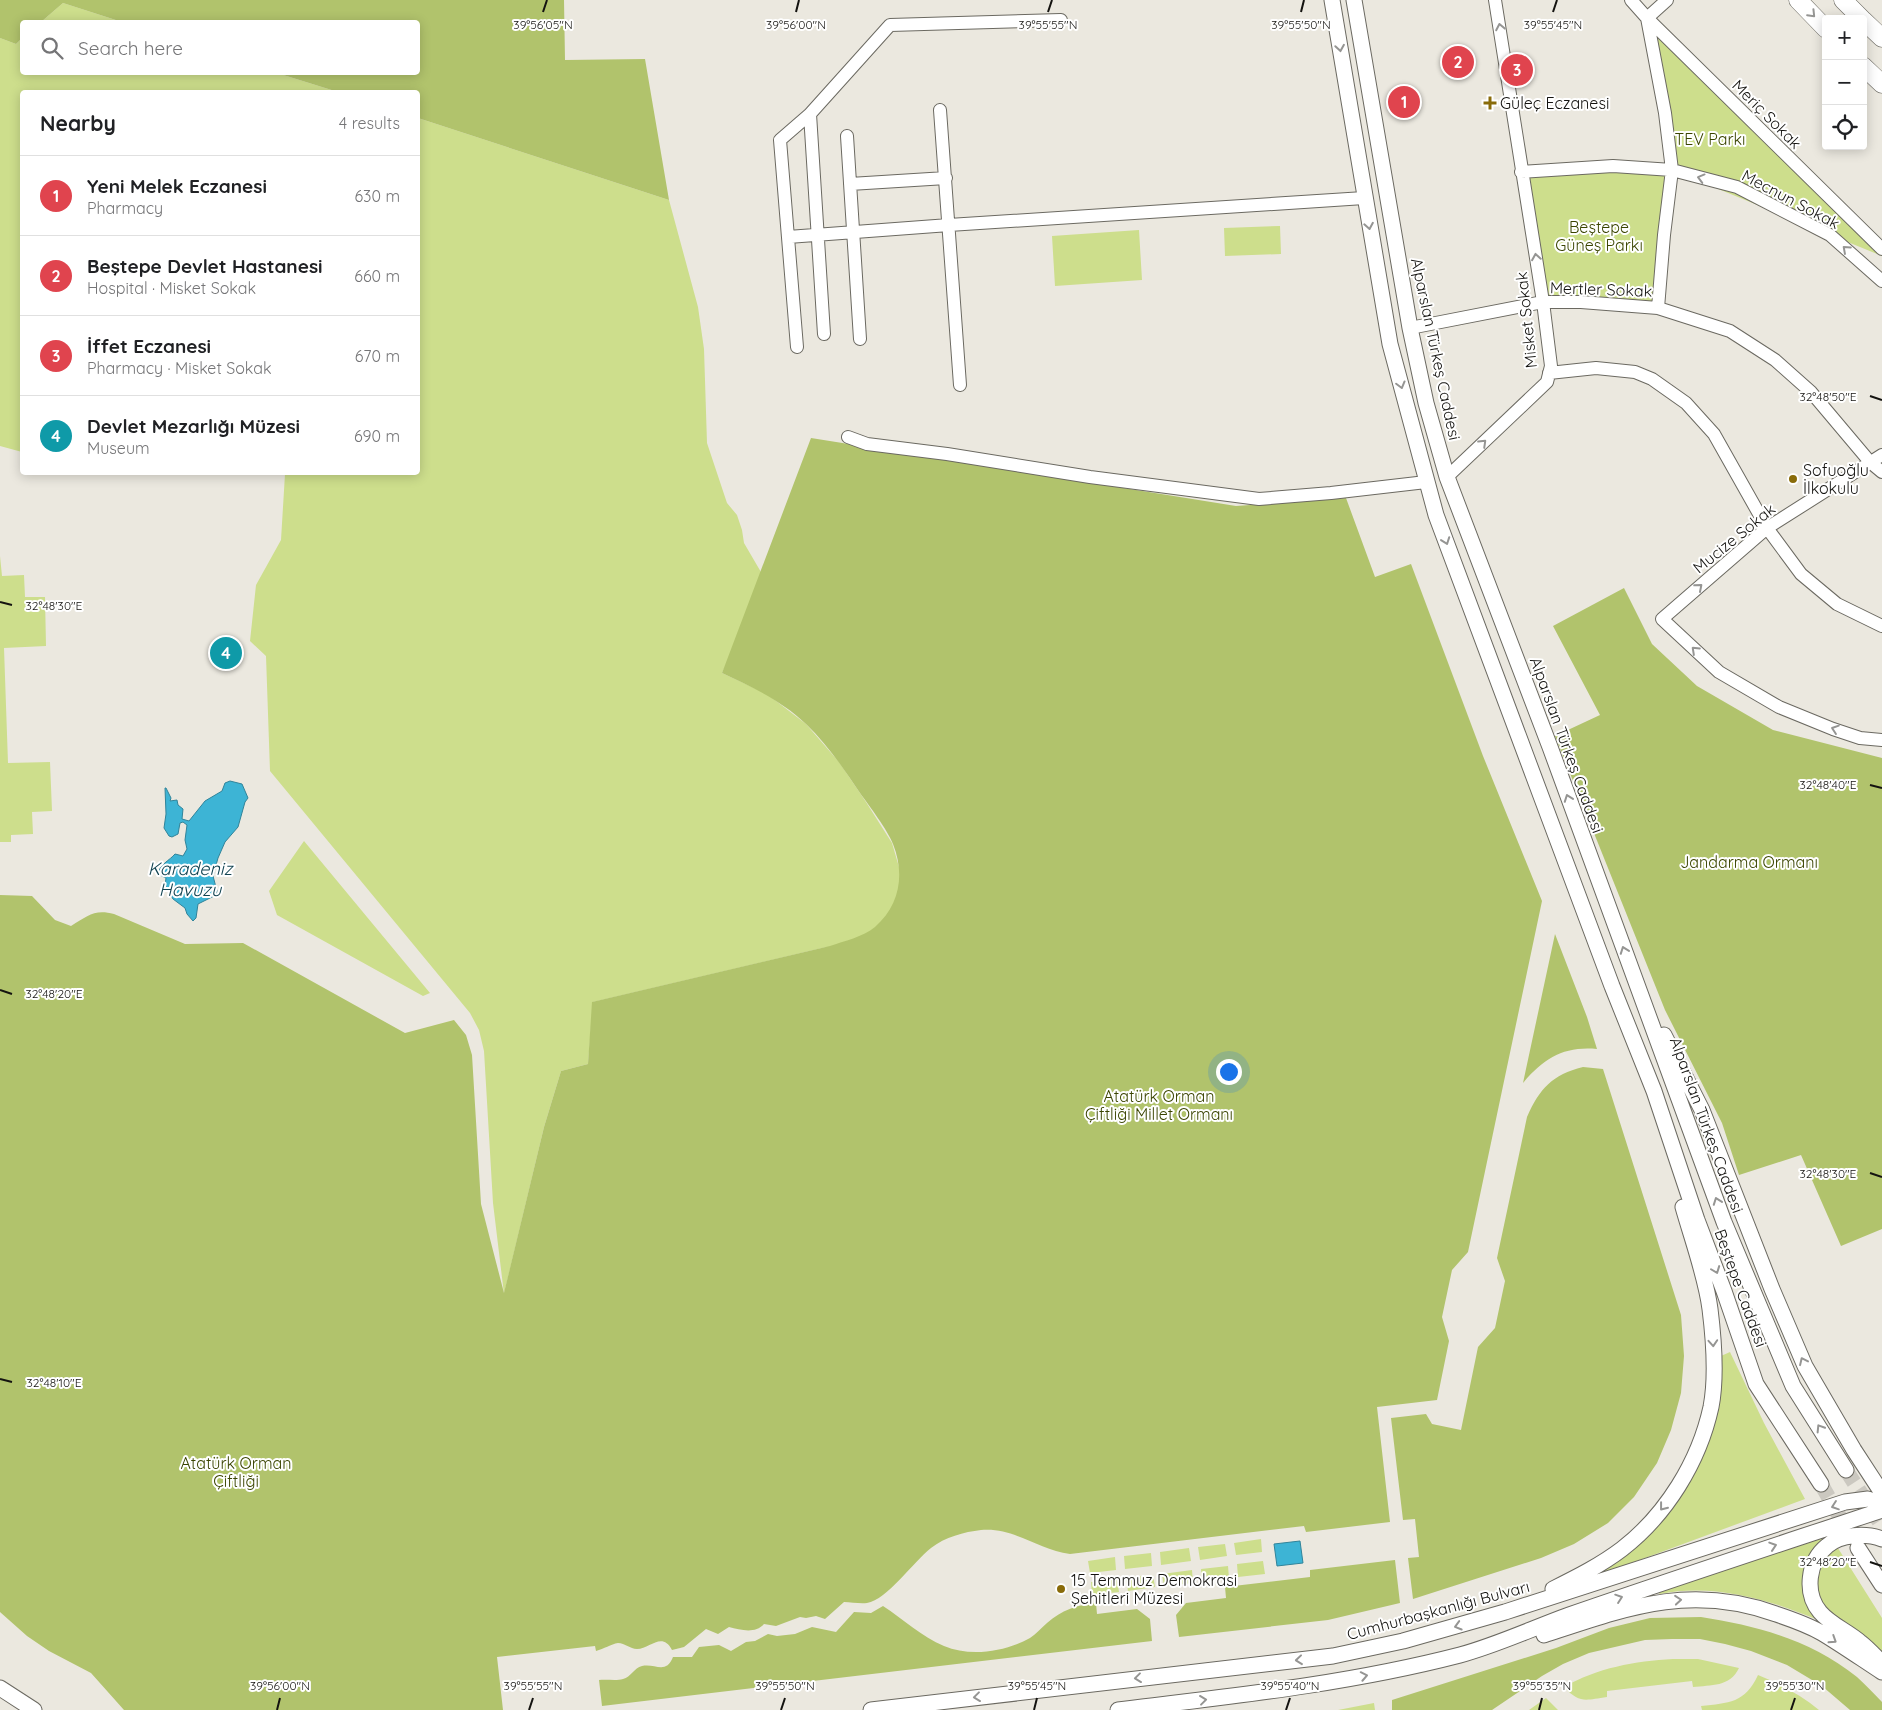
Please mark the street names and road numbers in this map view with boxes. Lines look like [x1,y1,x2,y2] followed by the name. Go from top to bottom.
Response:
[1728,75,1806,153] street label: Meriç Sokak
[1739,165,1843,233] street label: Mecnun Sokak
[1407,256,1465,442] street label: Alparslan Türkeş Caddesi
[1511,271,1541,369] street label: Misket Sokak
[1550,277,1652,301] street label: Mertler Sokak
[1689,499,1779,577] street label: Mucize Sokak
[1526,654,1608,836] street label: Alparslan Türkeş Caddesi
[1666,1034,1748,1216] street label: Alparslan Türkeş Caddesi
[1710,1226,1772,1350] street label: Beştepe Caddesi
[1345,1576,1531,1644] street label: Cumhurbaşkanlığı Bulvarı

